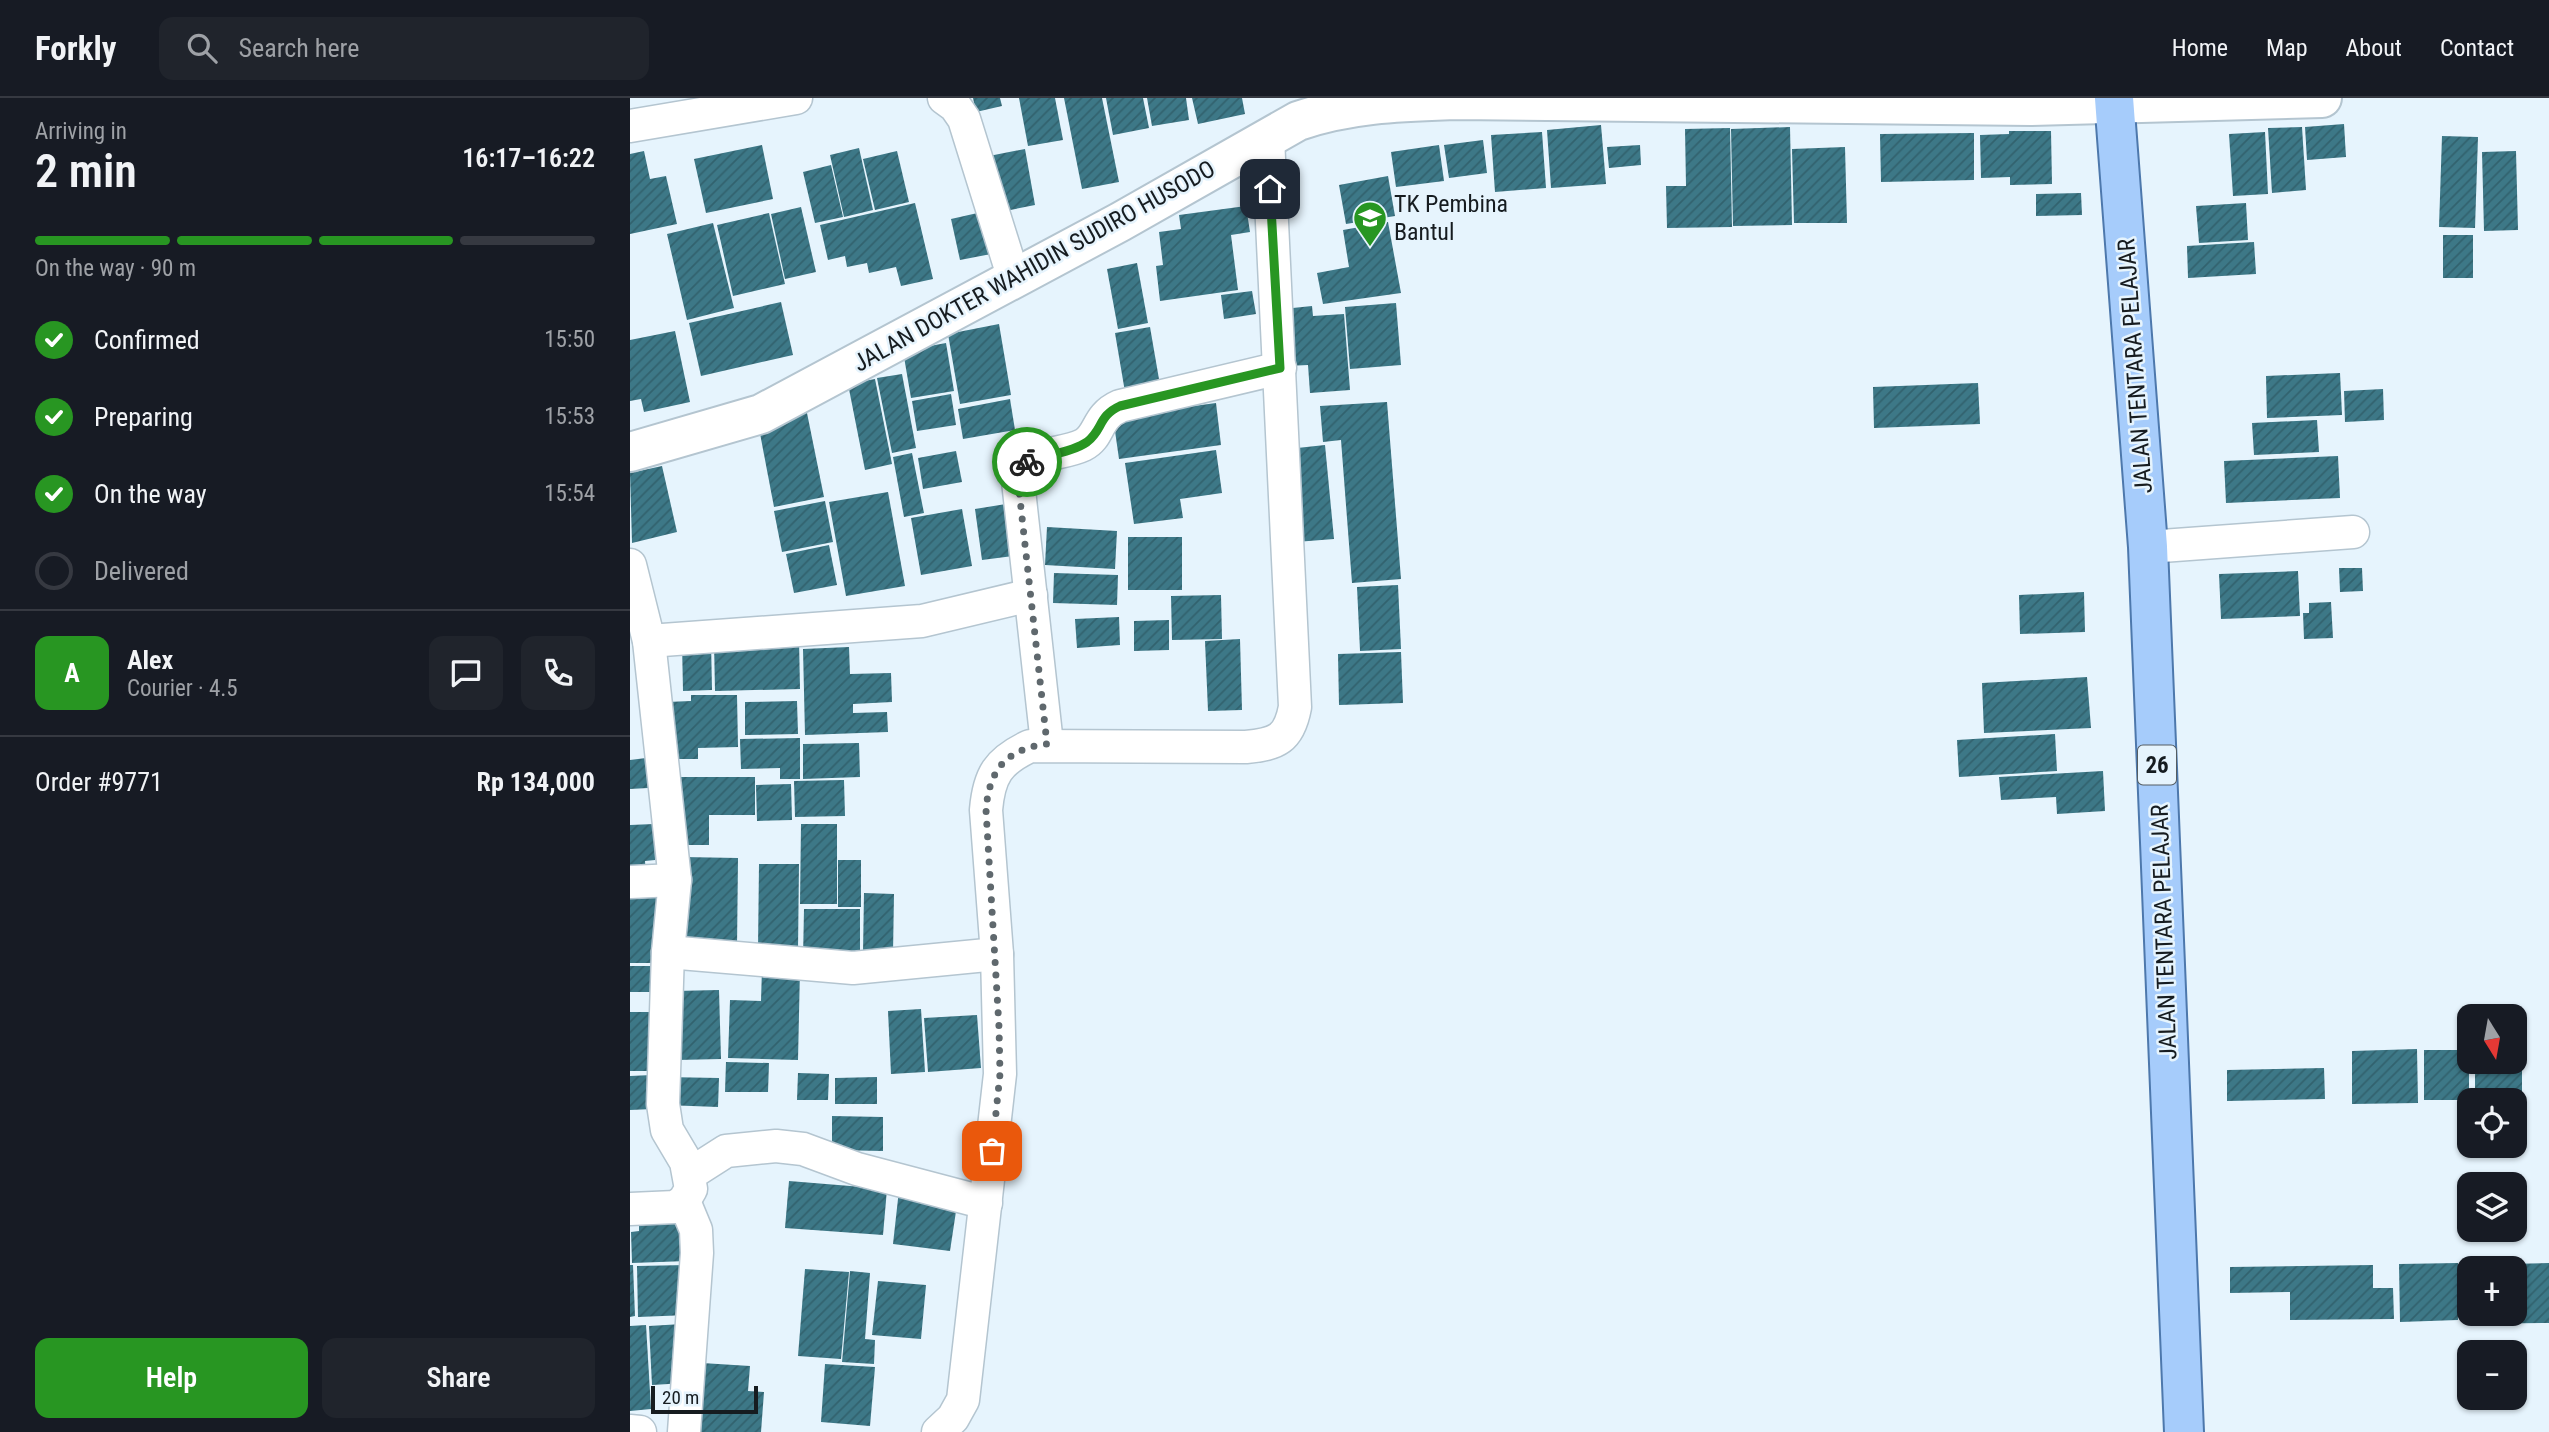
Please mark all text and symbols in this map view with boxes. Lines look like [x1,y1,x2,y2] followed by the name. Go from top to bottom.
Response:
[159,17,649,80] search box
[35,29,117,68] text: Forkly
[183,29,221,67] icon: search
[239,33,359,63] text: Search here
[2172,34,2228,62] text: Home
[2266,34,2308,62] text: Map
[2346,34,2402,62] text: About
[2440,34,2514,62] text: Contact
[35,118,127,145] text: Arriving in
[462,143,595,173] text: 16:17–16:22
[35,144,137,198] text: 2 min
[848,155,1220,377] street label: JALAN DOKTER WAHIDIN SUDIRO HUSODO
[1240,159,1300,219] pin
[1251,170,1289,208] icon: home
[1394,190,1508,246] place label: TK Pembina Bantul
[1351,199,1389,248] school or university icon: TK Pembina Bantul
[2112,237,2158,494] street label: JALAN TENTARA PELAJAR
[35,255,196,282] text: On the way · 90 m
[35,321,73,359] icon: check
[94,325,200,355] text: Confirmed
[544,326,595,353] text: 15:50
[35,398,73,436] icon: check
[94,402,193,432] text: Preparing
[544,403,595,430] text: 15:53
[992,427,1062,497] courier
[1008,443,1046,481] icon: bike
[35,475,73,513] icon: check
[94,479,207,509] text: On the way
[544,480,595,507] text: 15:54
[94,556,189,586] text: Delivered
[429,636,503,710] button: chat
[521,636,595,710] button: phone
[127,645,173,675] text: Alex
[64,658,80,688] text: A
[127,675,238,702] text: Courier · 4.5
[2138,746,2176,785] road number: 26
[35,767,163,797] text: Order #9771
[477,767,595,797] text: Rp 134,000
[2146,804,2182,1060] street label: JALAN TENTARA PELAJAR
[2457,1004,2527,1074] north arrow
[2457,1004,2527,1410] map controls
[2457,1088,2527,1158] button: locate
[962,1121,1022,1181] pin
[973,1132,1011,1170] icon: bag
[2457,1172,2527,1242] button: layers
[2457,1256,2527,1326] button: +
[35,1338,308,1418] button: Help
[322,1338,595,1418] button: Share
[2457,1340,2527,1410] button: −
[651,1383,758,1415] scale bar
[662,1386,699,1409] text: 20 m

